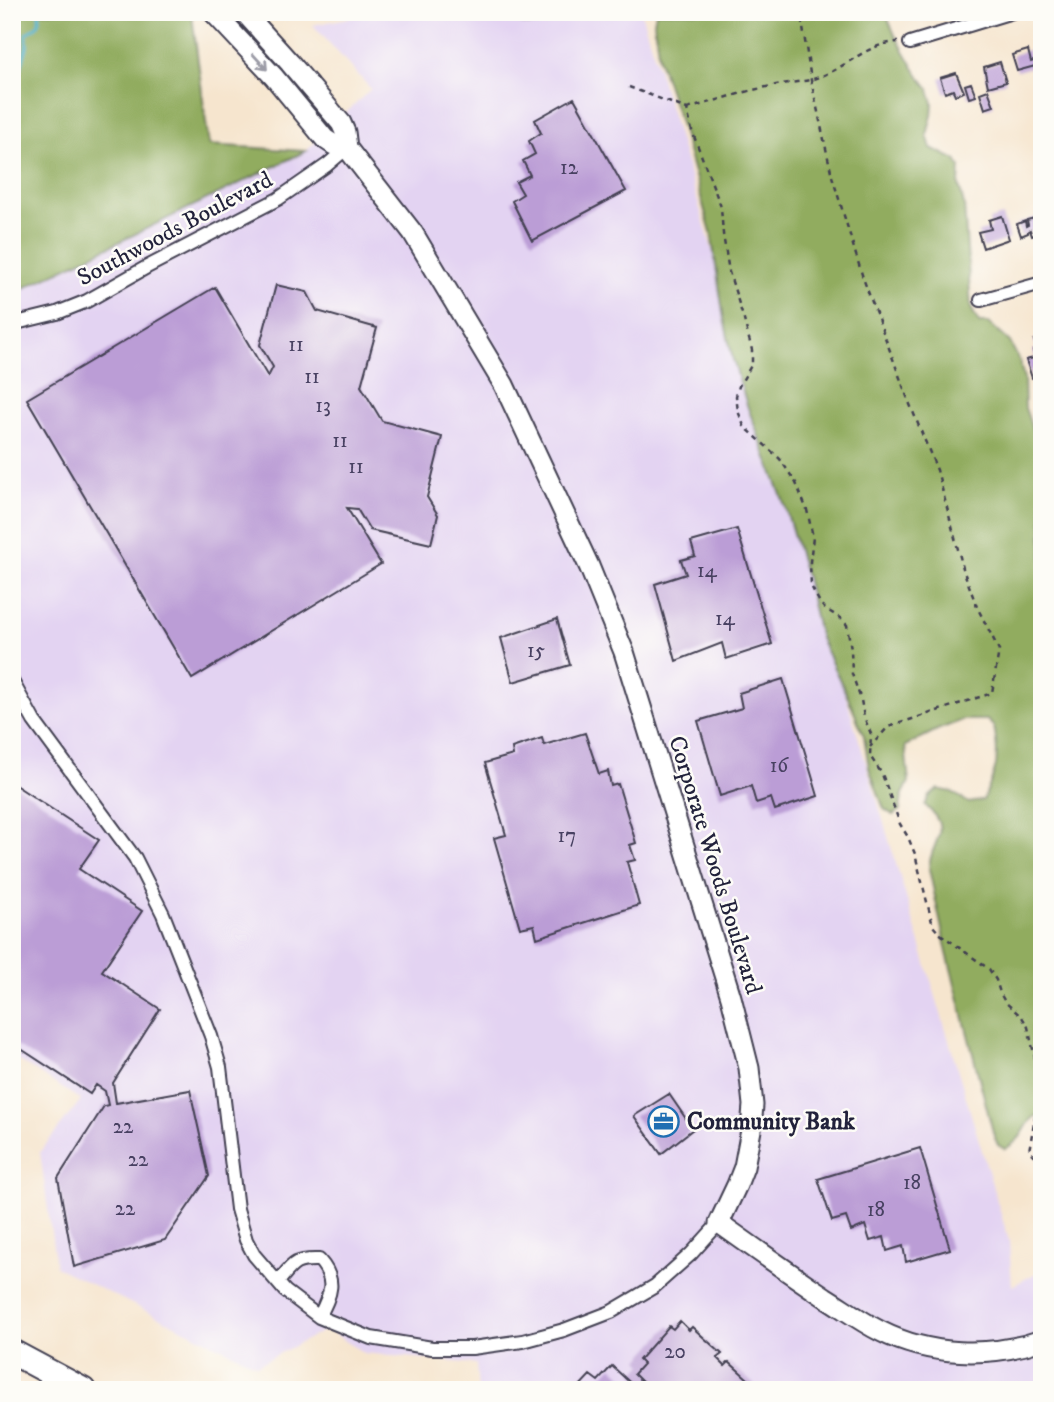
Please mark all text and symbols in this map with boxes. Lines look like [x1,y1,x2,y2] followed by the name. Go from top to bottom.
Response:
[252,53,268,71] one-way arrow
[560,155,579,181] house number: 12
[72,165,278,293] street label: Southwoods Boulevard
[288,332,304,358] house number: 11
[304,364,320,390] house number: 11
[315,393,331,419] house number: 13
[332,428,348,454] house number: 11
[348,454,364,480] house number: 11
[697,558,718,584] house number: 14
[715,606,736,632] house number: 14
[527,638,545,664] house number: 15
[661,732,769,998] street label: Corporate Woods Boulevard
[770,753,789,779] house number: 16
[558,823,576,849] house number: 17
[647,1105,681,1139] office icon: Community Bank
[687,1107,856,1137] place label: Community Bank
[113,1114,134,1140] house number: 22
[128,1147,149,1173] house number: 22
[903,1170,921,1196] house number: 18
[115,1196,136,1222] house number: 22
[867,1197,885,1223] house number: 18
[664,1339,686,1365] house number: 20

